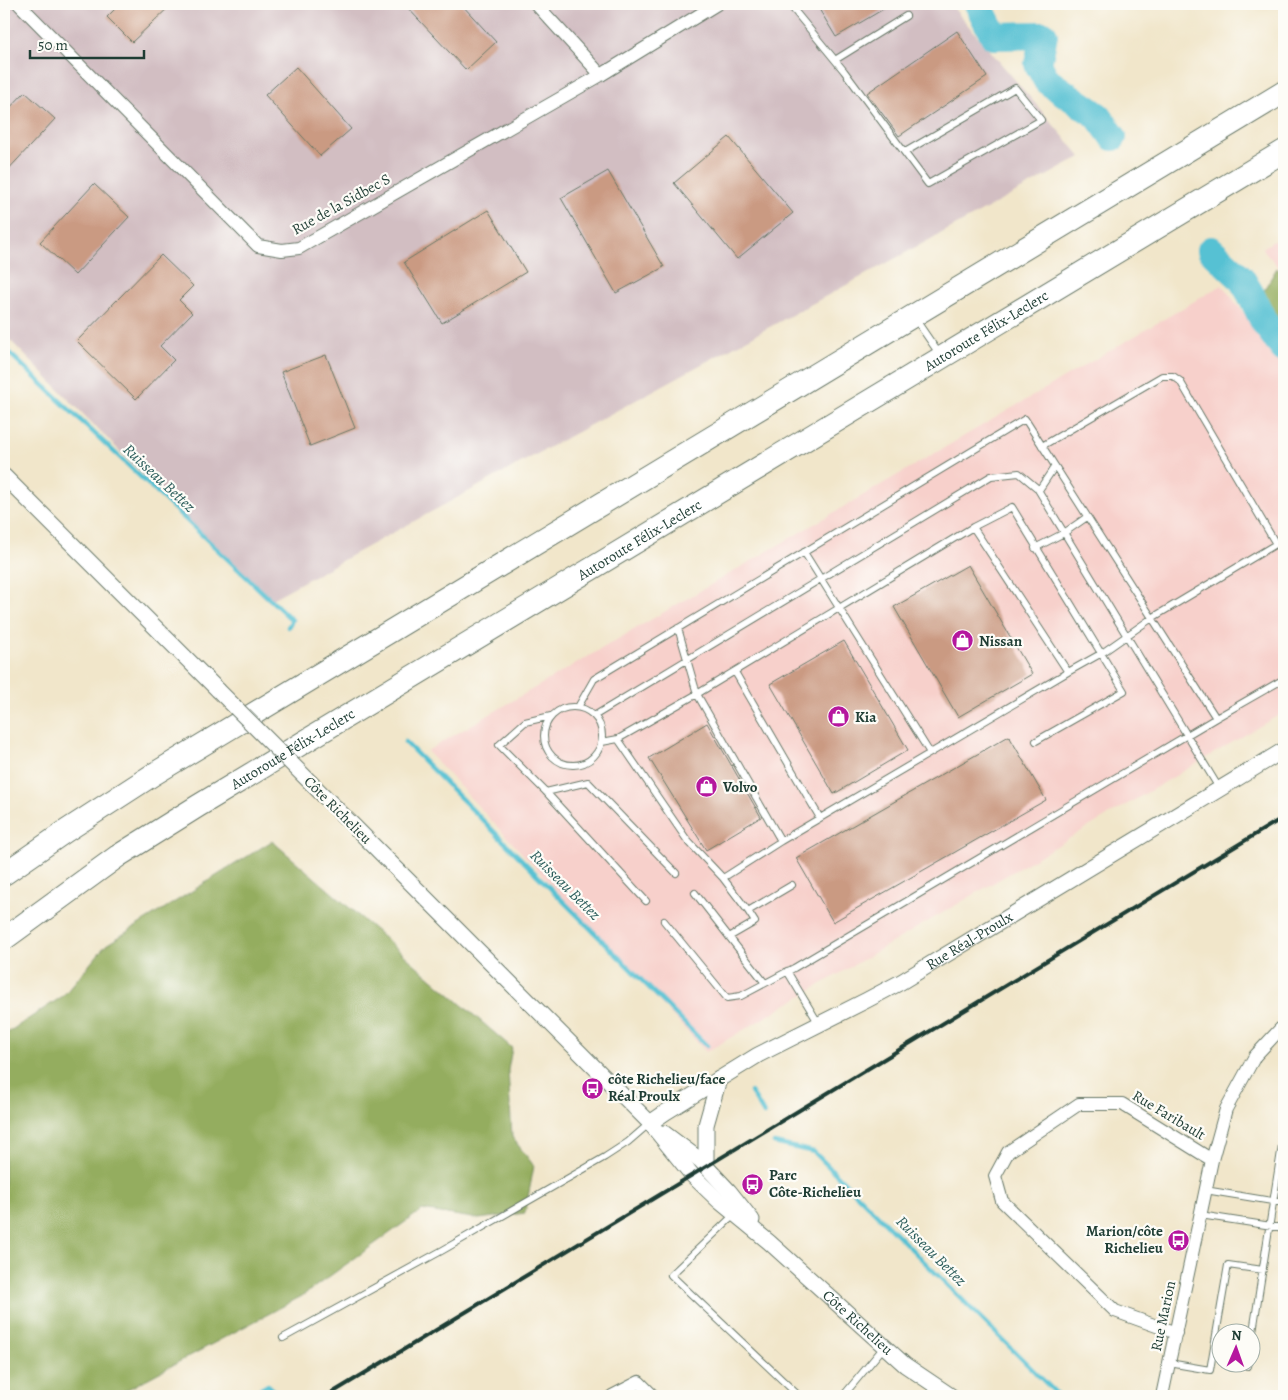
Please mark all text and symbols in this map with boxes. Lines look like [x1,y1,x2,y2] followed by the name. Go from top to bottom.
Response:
[30,28,144,60] scale bar
[38,35,68,55] text: 50 m
[288,169,394,239] street label: Rue de la Sidbec S
[920,285,1052,376] street label: Autoroute Félix-Leclerc
[118,439,200,518] water label: Ruisseau Bettez
[573,495,705,585] street label: Autoroute Félix-Leclerc
[951,629,975,653] shop icon: Nissan
[979,631,1023,651] place label: Nissan
[226,704,359,795] street label: Autoroute Félix-Leclerc
[827,705,851,729] shop icon: Kia
[855,707,877,727] place label: Kia
[300,772,377,849] street label: Côte Richelieu
[695,775,719,799] shop icon: Volvo
[722,777,758,797] place label: Volvo
[525,845,605,925] water label: Ruisseau Bettez
[922,907,1016,975] street label: Rue Réal-Proulx
[608,1069,726,1106] place label: côte Richelieu/face Réal Proulx
[580,1076,604,1100] bus stop icon: côte Richelieu/face Réal Proulx
[1129,1085,1209,1145] street label: Rue Faribault
[769,1165,862,1202] place label: Parc Côte-Richelieu
[741,1172,765,1196] bus stop icon: Parc Côte-Richelieu
[891,1211,971,1291] water label: Ruisseau Bettez
[1086,1221,1164,1258] place label: Marion/côte Richelieu
[1167,1228,1191,1252] bus stop icon: Marion/côte Richelieu
[1146,1279,1180,1353] street label: Rue Marion
[818,1285,898,1360] street label: Côte Richelieu
[1210,1322,1260,1372] north arrow
[1231,1326,1242,1345] text: N

